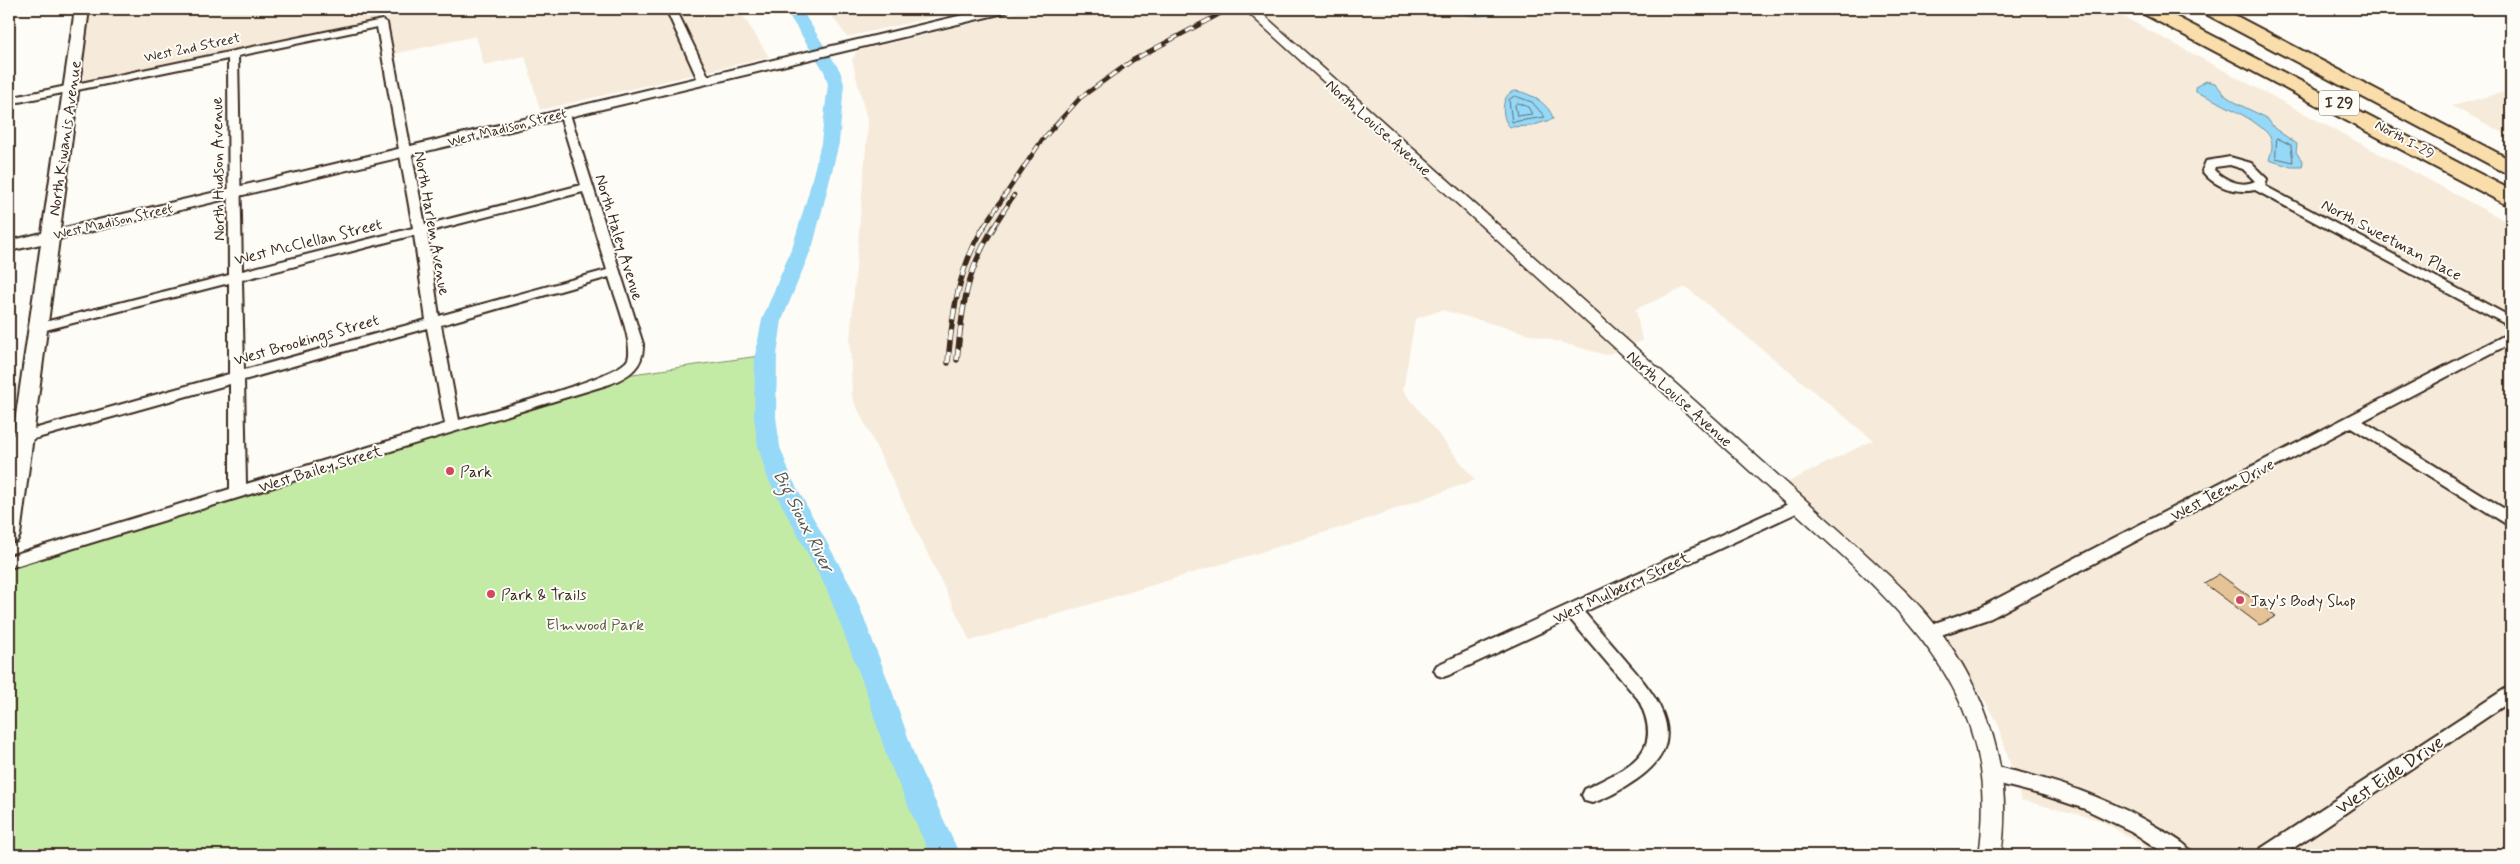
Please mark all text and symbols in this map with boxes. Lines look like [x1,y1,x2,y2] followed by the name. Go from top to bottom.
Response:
[142,29,242,67] street label: West 2nd Street
[44,59,87,217] street label: North Kiwanis Avenue
[1321,75,1435,181] street label: North Louise Avenue
[2319,90,2359,116] road number: I 29
[207,96,230,241] street label: North Hudson Avenue
[446,104,569,151] street label: West Madison Street
[2372,116,2437,164] street label: North I-29
[408,149,455,298] street label: North Harlem Avenue
[589,172,648,304] street label: North Haley Avenue
[2317,194,2465,286] street label: North Sweetman Place
[52,199,175,244] street label: West Madison Street
[232,214,384,271] street label: West McClellan Street
[231,310,382,372] street label: West Brookings Street
[1622,346,1736,452] street label: North Louise Avenue
[256,440,385,498] street label: West Bailey Street
[2167,454,2278,527] street label: West Teem Drive
[460,462,492,483] place label: Park
[444,465,456,477] marker: Park
[765,466,840,579] water label: Big Sioux River
[1550,547,1694,629] street label: West Mulberry Street
[501,585,587,606] place label: Park & Trails
[485,588,497,600] marker: Park & Trails
[2250,591,2356,612] place label: Jay's Body Shop
[2234,594,2246,606] marker: Jay's Body Shop
[546,615,644,636] park label: Elmwood Park
[2331,730,2449,821] street label: West Eide Drive

